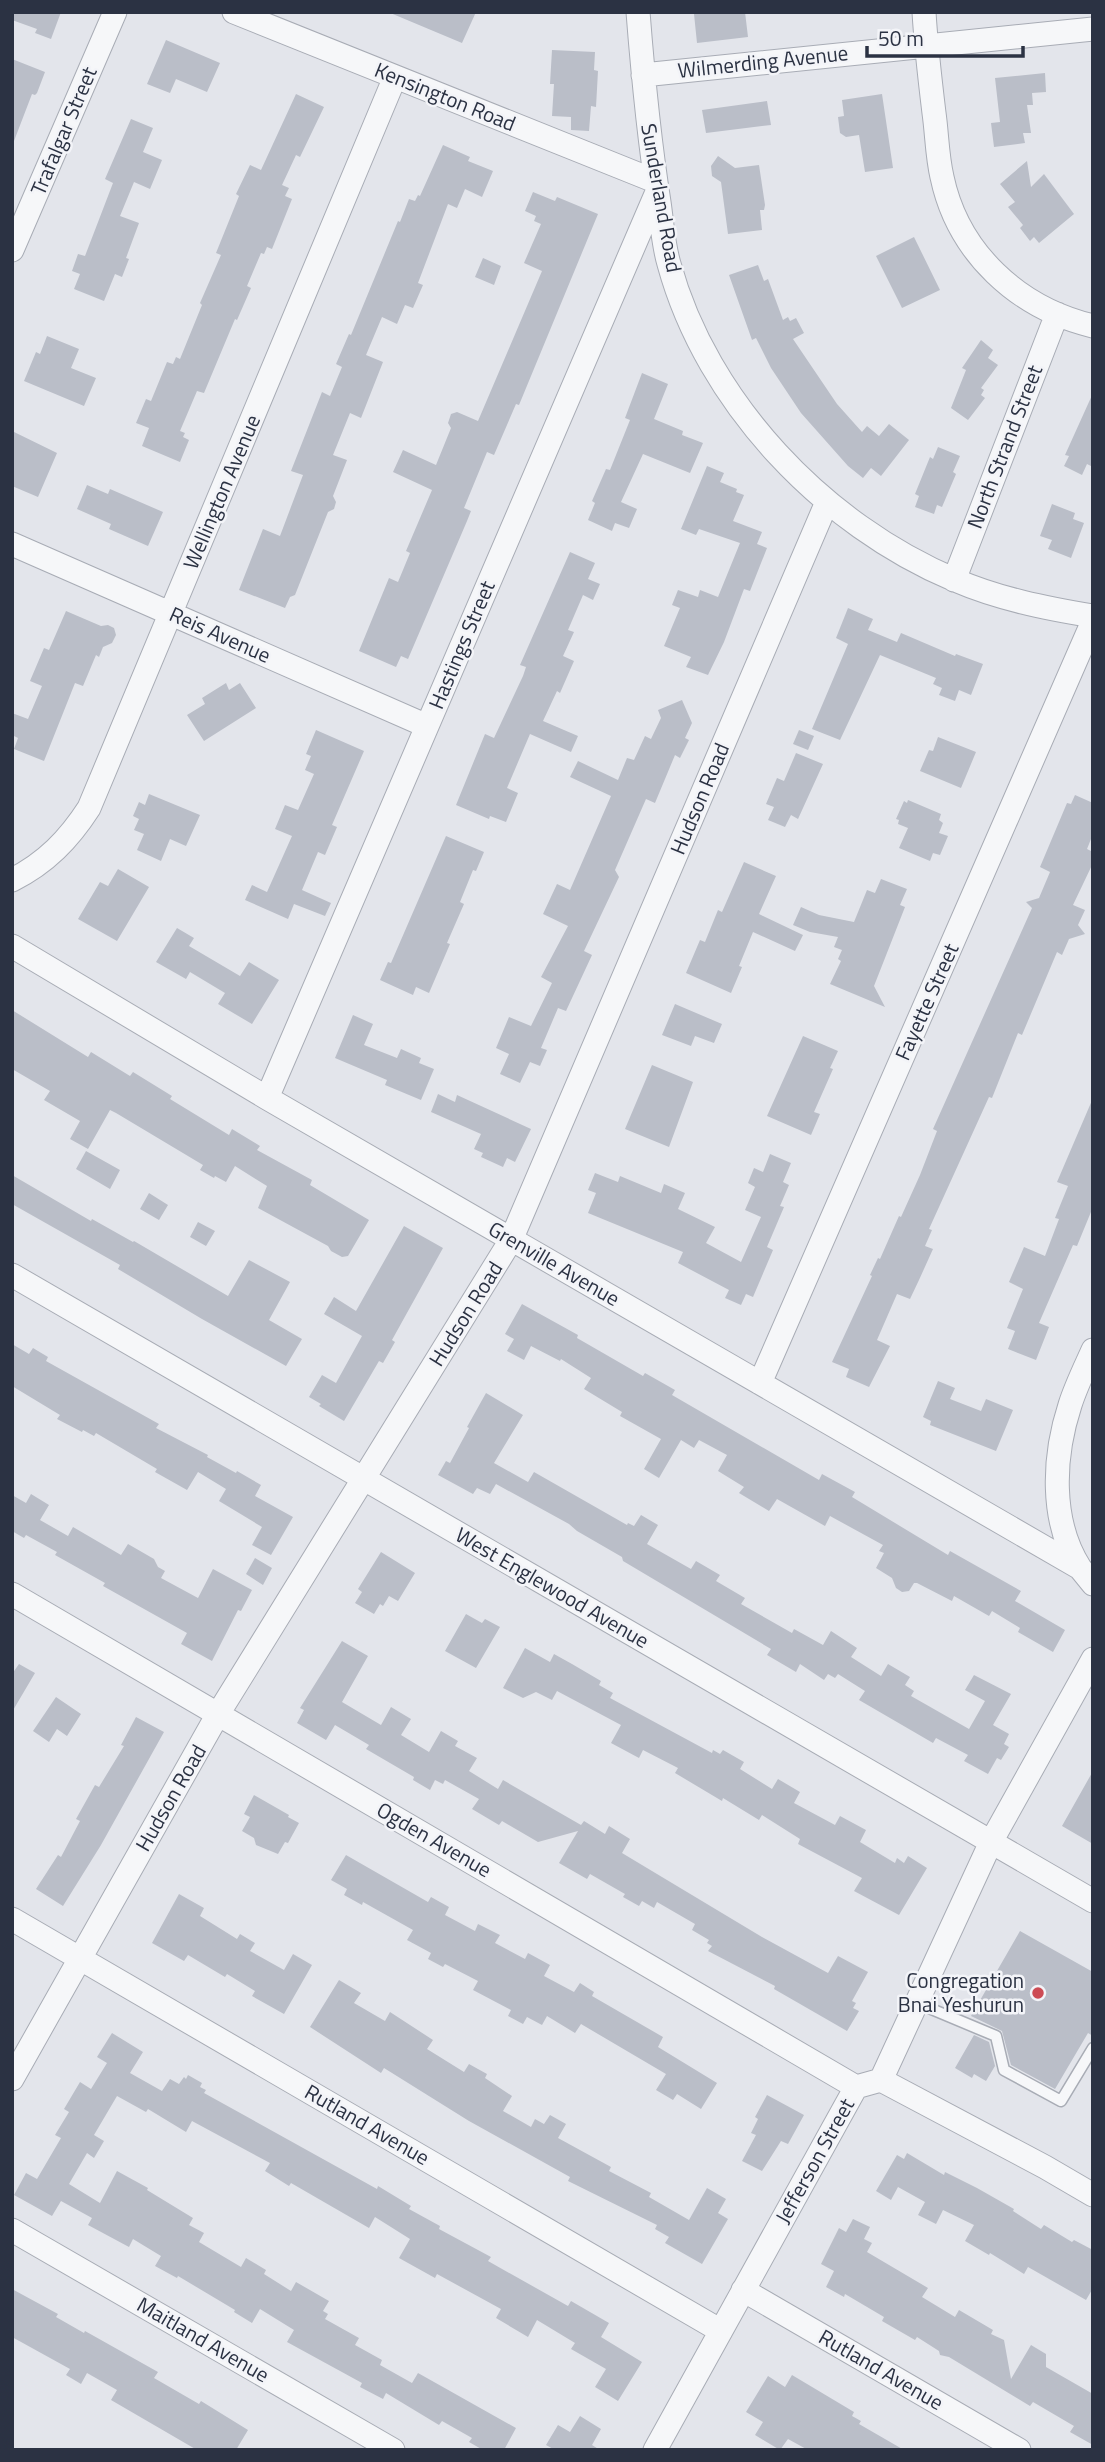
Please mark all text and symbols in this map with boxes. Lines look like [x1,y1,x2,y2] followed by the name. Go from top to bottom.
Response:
[867,14,1023,58] scale bar
[878,22,924,54] text: 50 m
[676,36,850,86] street label: Wilmerding Avenue
[370,53,521,139] street label: Kensington Road
[22,61,105,200] street label: Trafalgar Street
[633,121,691,275] street label: Sunderland Road
[958,359,1050,533] street label: North Strand Street
[174,409,268,574] street label: Wellington Avenue
[420,575,503,714] street label: Hastings Street
[165,597,276,671] street label: Reis Avenue
[661,738,737,859] street label: Hudson Road
[886,937,966,1065] street label: Fayette Street
[483,1213,626,1314] street label: Grenville Avenue
[420,1255,510,1372] street label: Hudson Road
[450,1519,655,1656] street label: West Englewood Avenue
[127,1738,214,1857] street label: Hudson Road
[371,1793,498,1885] street label: Ogden Avenue
[898,1964,1024,2020] place label: Congregation Bnai Yeshurun
[1030,1985,1046,2001] marker: Congregation Bnai Yeshurun
[299,2075,436,2173] street label: Rutland Avenue
[766,2091,862,2229] street label: Jefferson Street
[131,2288,276,2390] street label: Maitland Avenue
[813,2320,950,2418] street label: Rutland Avenue

